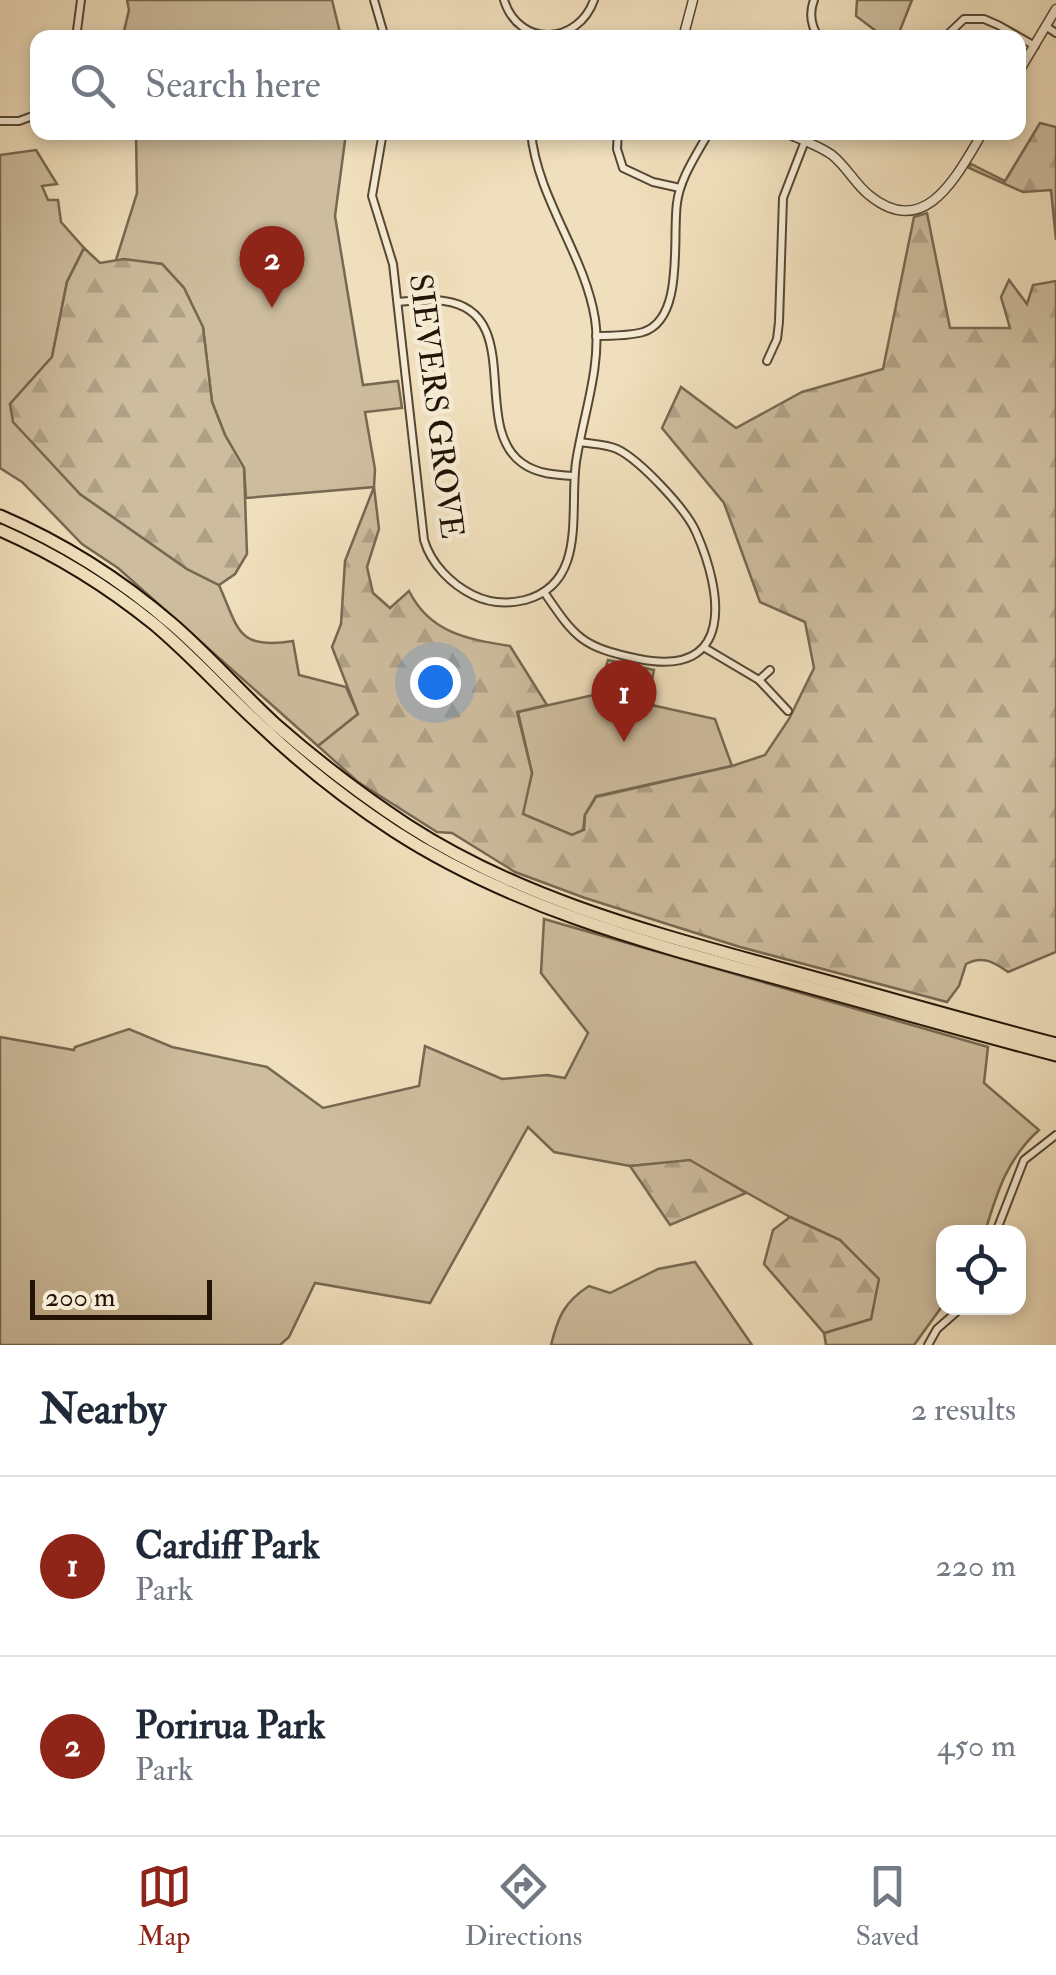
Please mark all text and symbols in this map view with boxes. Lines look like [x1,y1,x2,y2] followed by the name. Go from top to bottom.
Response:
[30,30,1026,140] search box
[65,58,120,113] icon: search
[145,61,321,109] text: Search here
[240,226,304,308] pin: 2
[400,271,472,541] street label: SIEVERS GROVE
[410,657,461,708] your location
[592,660,656,742] pin: 1
[936,1225,1026,1315] map controls
[936,1225,1026,1315] button: locate
[30,1275,212,1320] scale bar
[45,1280,116,1315] text: 200 m
[40,1384,166,1436] text: Nearby
[911,1390,1016,1430] text: 2 results
[135,1522,320,1570] text: Cardiff Park
[67,1546,78,1586] text: 1
[936,1546,1016,1586] text: 220 m
[135,1570,193,1610] text: Park
[135,1702,325,1750] text: Porirua Park
[64,1726,81,1766] text: 2
[937,1726,1016,1766] text: 450 m
[135,1750,193,1790] text: Park
[137,1859,192,1954] tab: Map
[465,1859,582,1954] tab: Directions
[855,1859,919,1954] tab: Saved

